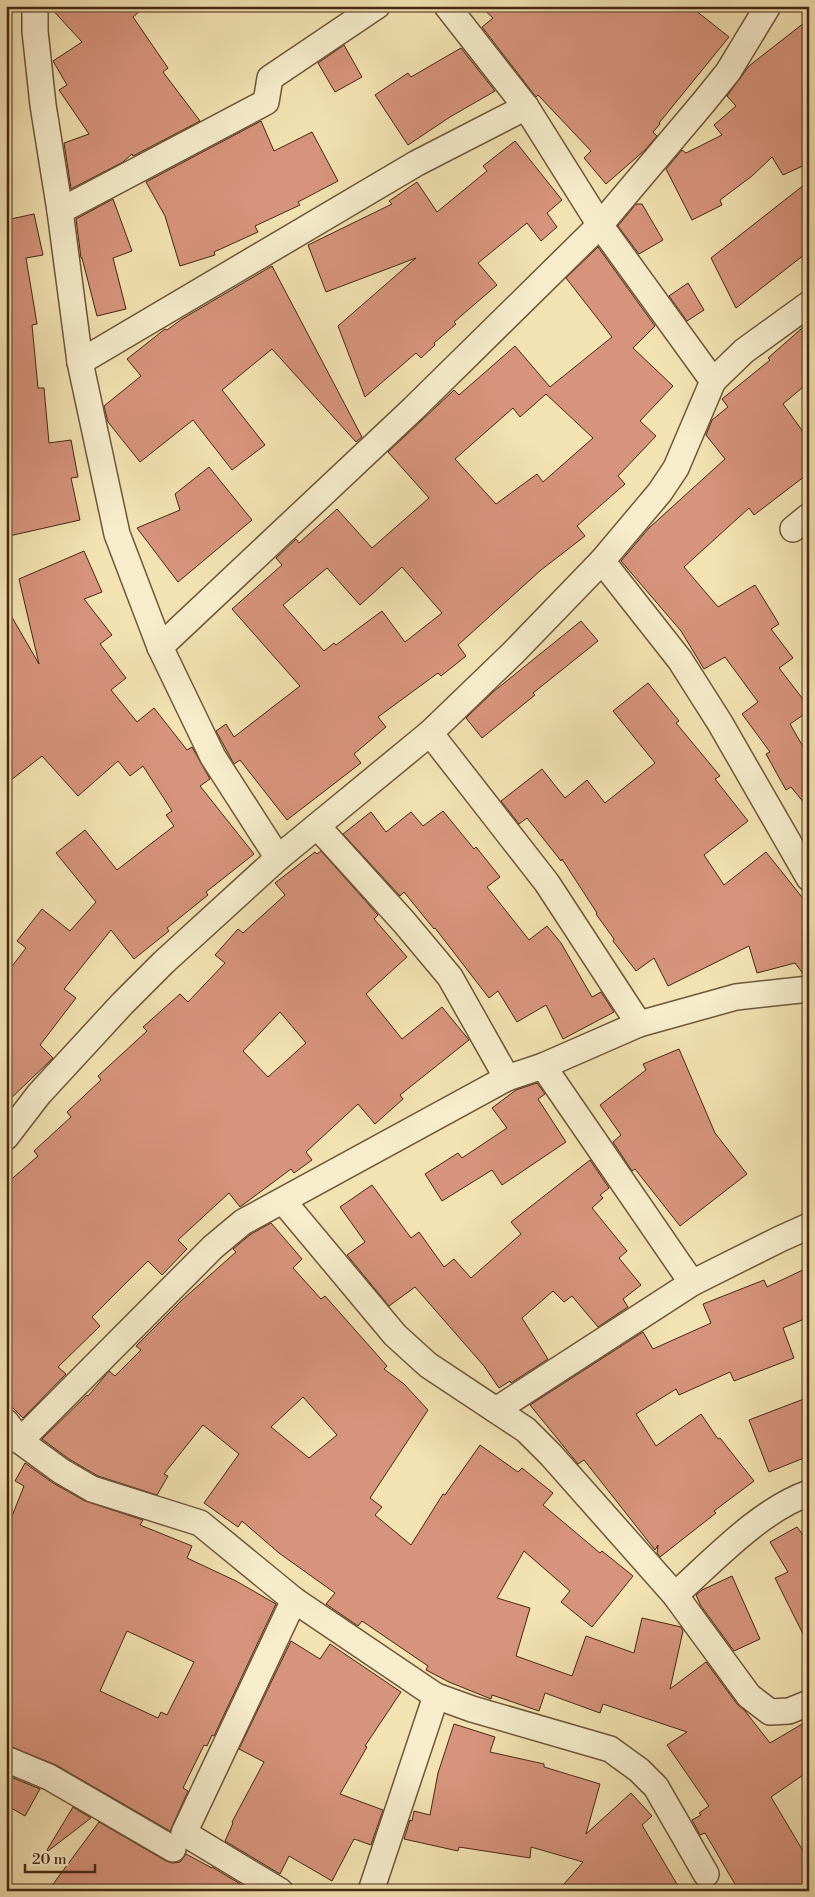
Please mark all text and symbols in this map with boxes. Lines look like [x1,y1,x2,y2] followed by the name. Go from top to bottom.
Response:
[25,1842,95,1874] scale bar
[32,1850,67,1869] text: 20 m

